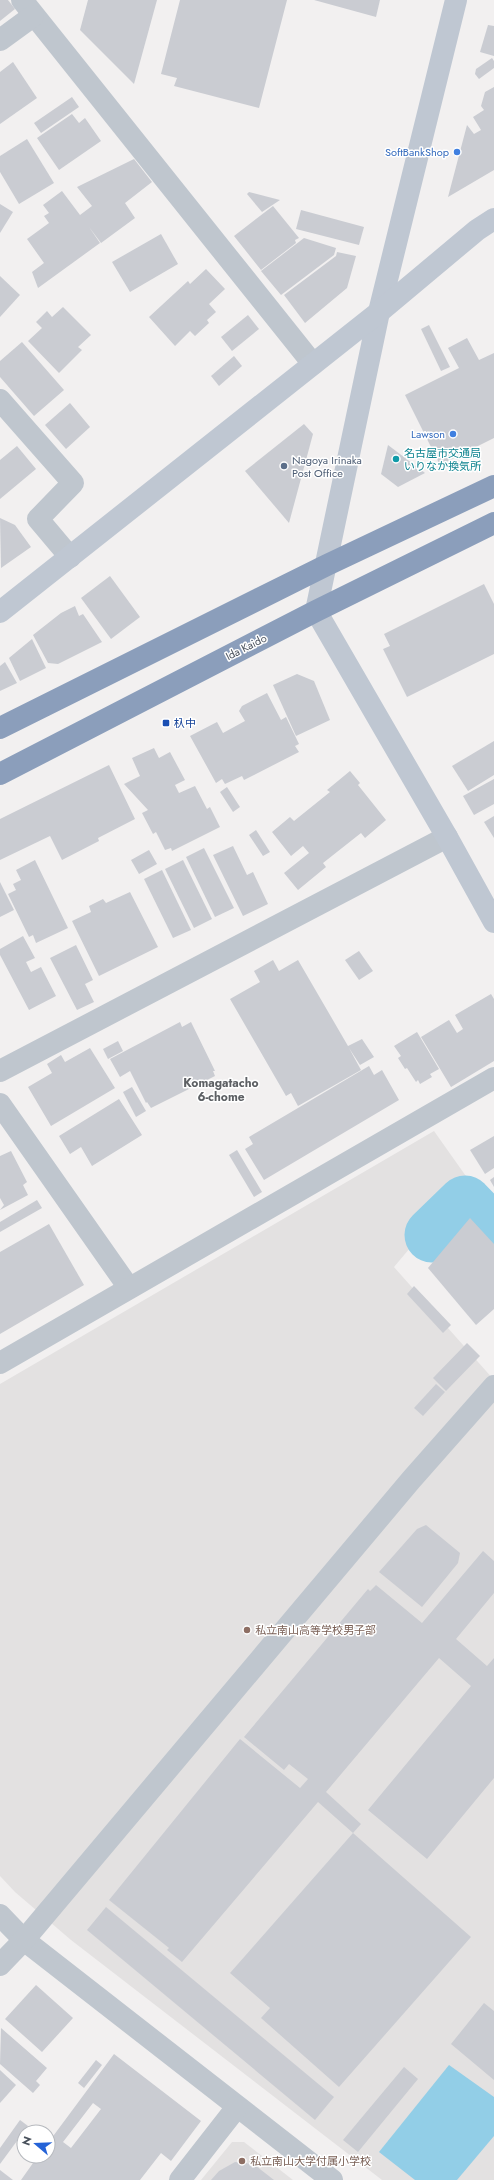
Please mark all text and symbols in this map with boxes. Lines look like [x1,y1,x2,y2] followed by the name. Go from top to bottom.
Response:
[385,144,449,160] place label: SoftBankShop
[452,147,462,157] marker: SoftBankShop
[411,426,445,442] place label: Lawson
[448,429,458,439] marker: Lawson
[404,445,482,474] place label: 名古屋市交通局 いりなか換気所
[292,452,362,481] place label: Nagoya Irinaka Post Office
[391,454,401,464] marker: 名古屋市交通局 いりなか換気所
[279,461,289,471] marker: Nagoya Irinaka Post Office
[223,630,269,664] street label: Ida Kaido
[174,715,196,731] place label: 杁中
[161,718,171,728] marker: 杁中
[183,1074,259,1106] district label: Komagatacho 6-chome
[255,1622,376,1638] place label: 私立南山高等学校男子部
[242,1625,252,1635] marker: 私立南山高等学校男子部
[16,2124,56,2164] north arrow
[18,2134,36,2147] text: N
[250,2153,371,2169] place label: 私立南山大学付属小学校
[237,2156,247,2166] marker: 私立南山大学付属小学校

